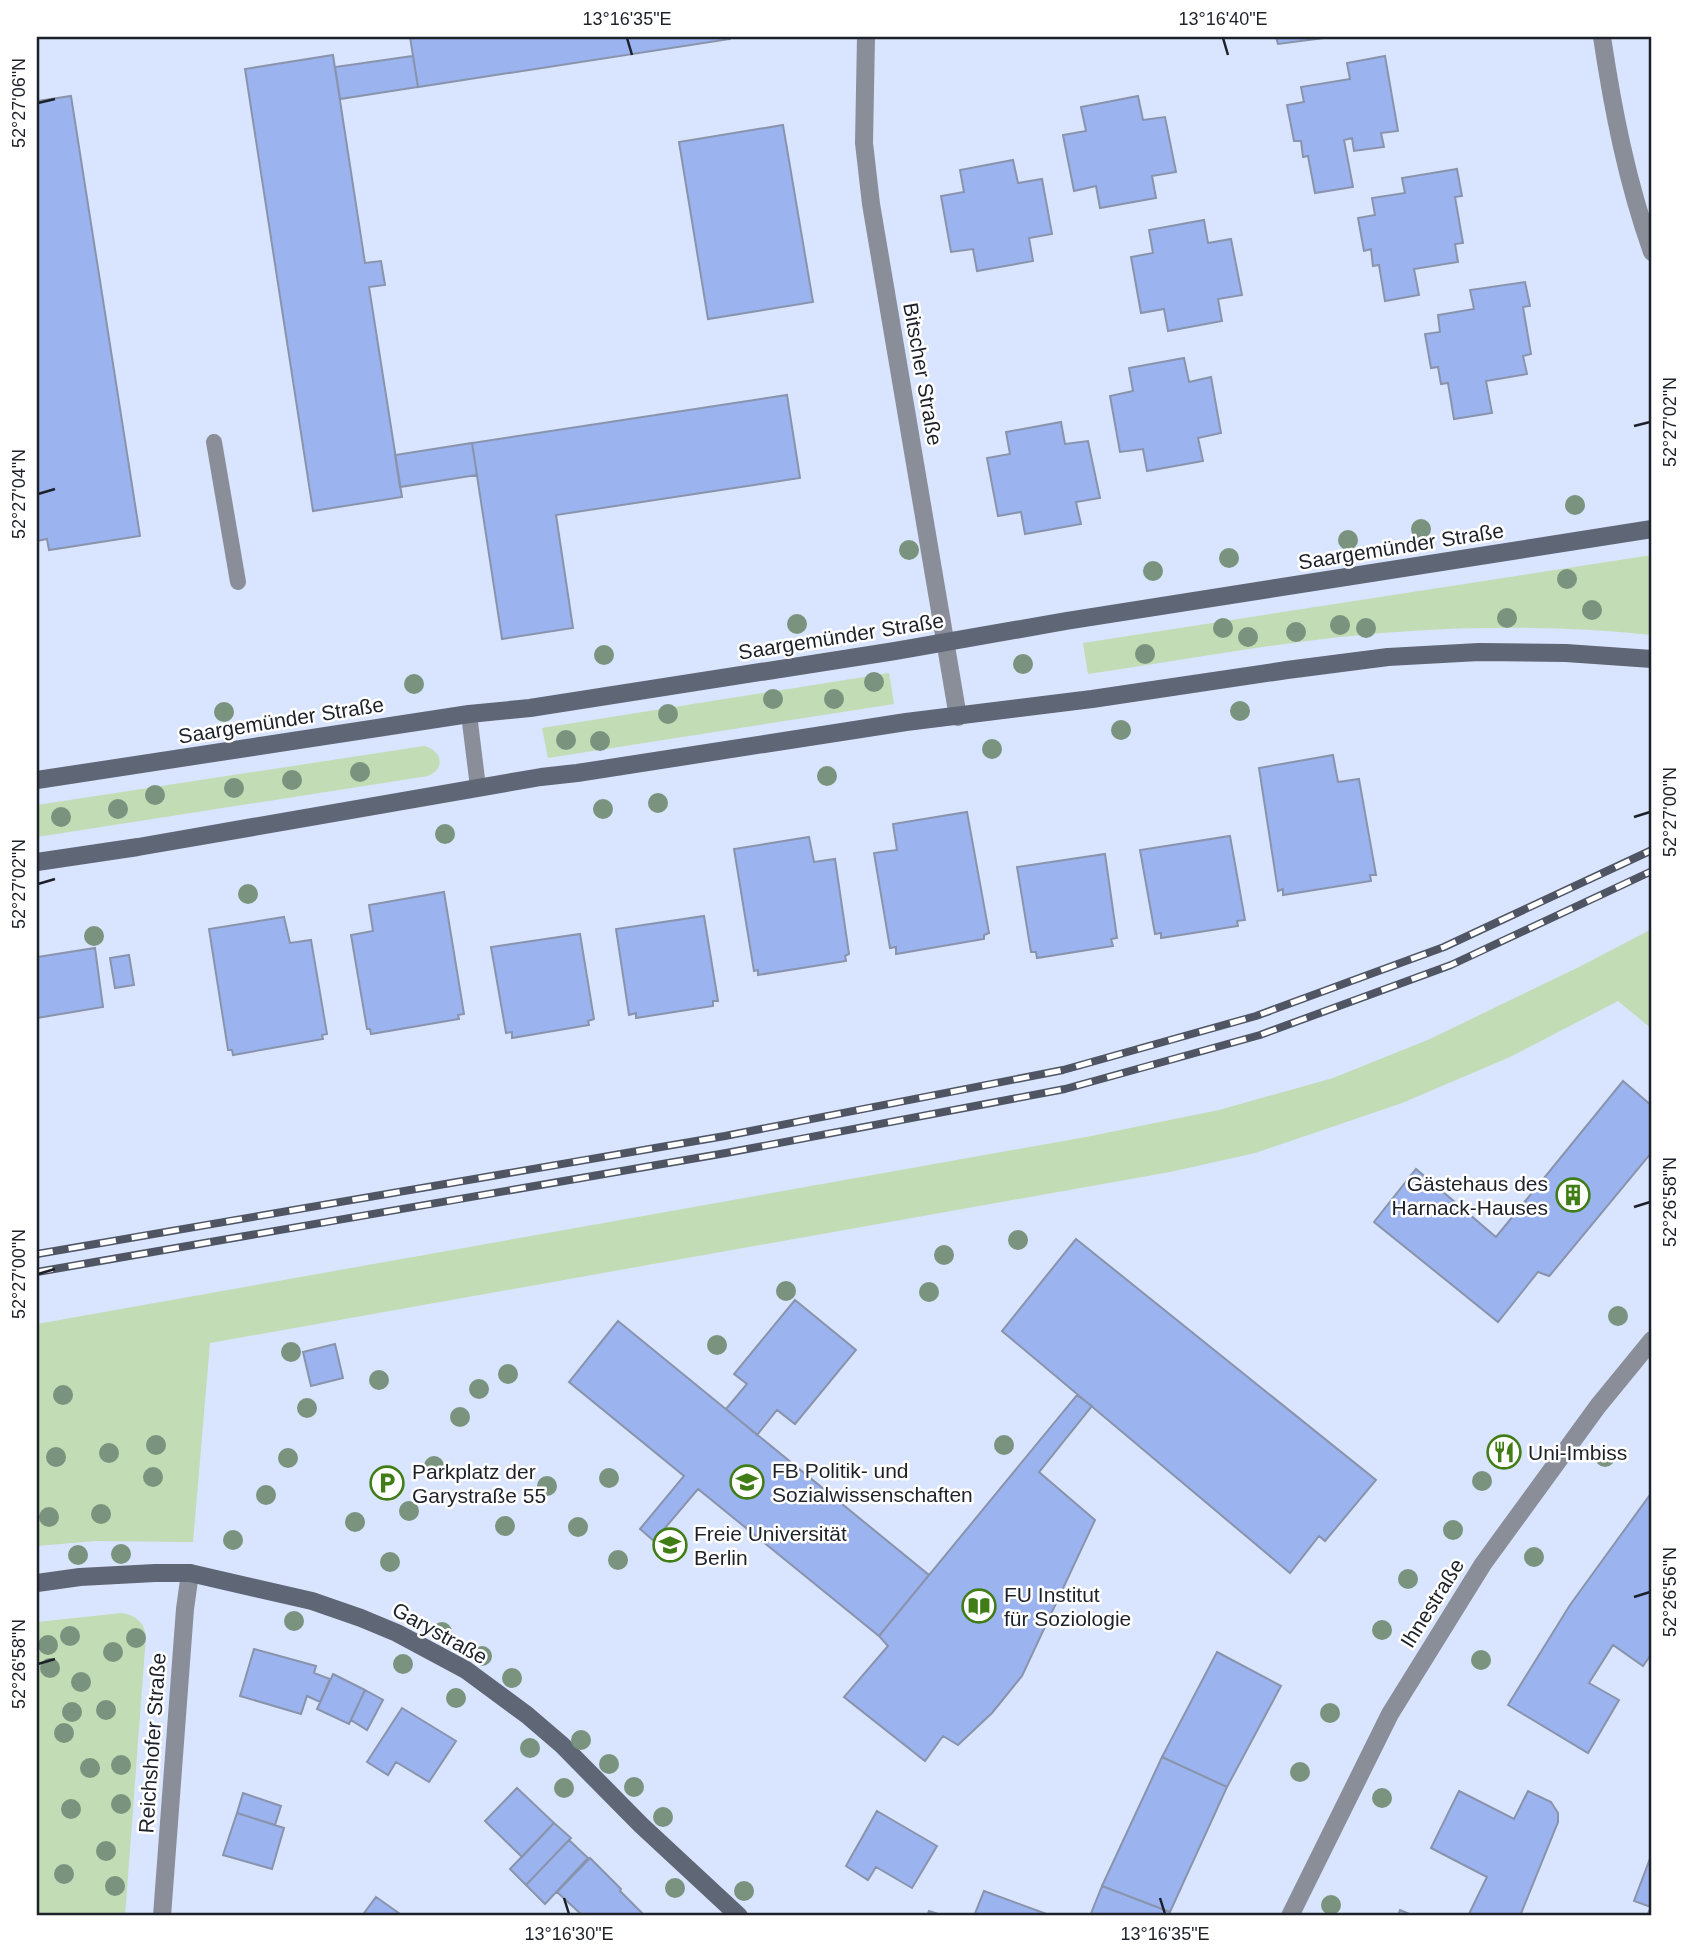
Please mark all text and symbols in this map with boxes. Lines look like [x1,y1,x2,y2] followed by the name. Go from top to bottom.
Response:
[582,9,672,29] text: 13°16'35"E
[1178,9,1268,29] text: 13°16'40"E
[9,58,29,148] text: 52°27'06"N
[899,301,947,447] street label: Bitscher Straße
[1660,377,1680,467] text: 52°27'02"N
[9,449,29,539] text: 52°27'04"N
[1297,518,1505,574] street label: Saargemünder Straße
[737,608,945,664] street label: Saargemünder Straße
[177,692,385,748] street label: Saargemünder Straße
[1660,767,1680,857] text: 52°27'00"N
[9,839,29,929] text: 52°27'02"N
[1660,1157,1680,1247] text: 52°26'58"N
[1392,1172,1548,1219] place label: Gästehaus des Harnack-Hauses
[1554,1176,1592,1214] building icon: Gästehaus des Harnack-Hauses
[9,1229,29,1319] text: 52°27'00"N
[1485,1433,1523,1471] restaurant icon: Uni-Imbiss
[1528,1441,1627,1464] place label: Uni-Imbiss
[772,1459,973,1506] place label: FB Politik- und Sozialwissenschaften
[412,1460,546,1507] place label: Parkplatz der Garystraße 55
[728,1463,766,1501] school or university icon: FB Politik- und Sozialwissenschaften
[368,1464,406,1502] parking icon: Parkplatz der Garystraße 55
[694,1522,847,1569] place label: Freie Universität Berlin
[651,1526,689,1564] school or university icon: Freie Universität Berlin
[1660,1547,1680,1637] text: 52°26'56"N
[1396,1554,1468,1652] street label: Ihnestraße
[1004,1583,1131,1630] place label: FU Institut für Soziologie
[960,1587,998,1625] library icon: FU Institut für Soziologie
[388,1597,492,1669] street label: Garystraße
[9,1619,29,1709] text: 52°26'58"N
[134,1652,170,1834] street label: Reichshofer Straße
[524,1924,614,1944] text: 13°16'30"E
[1120,1924,1210,1944] text: 13°16'35"E

